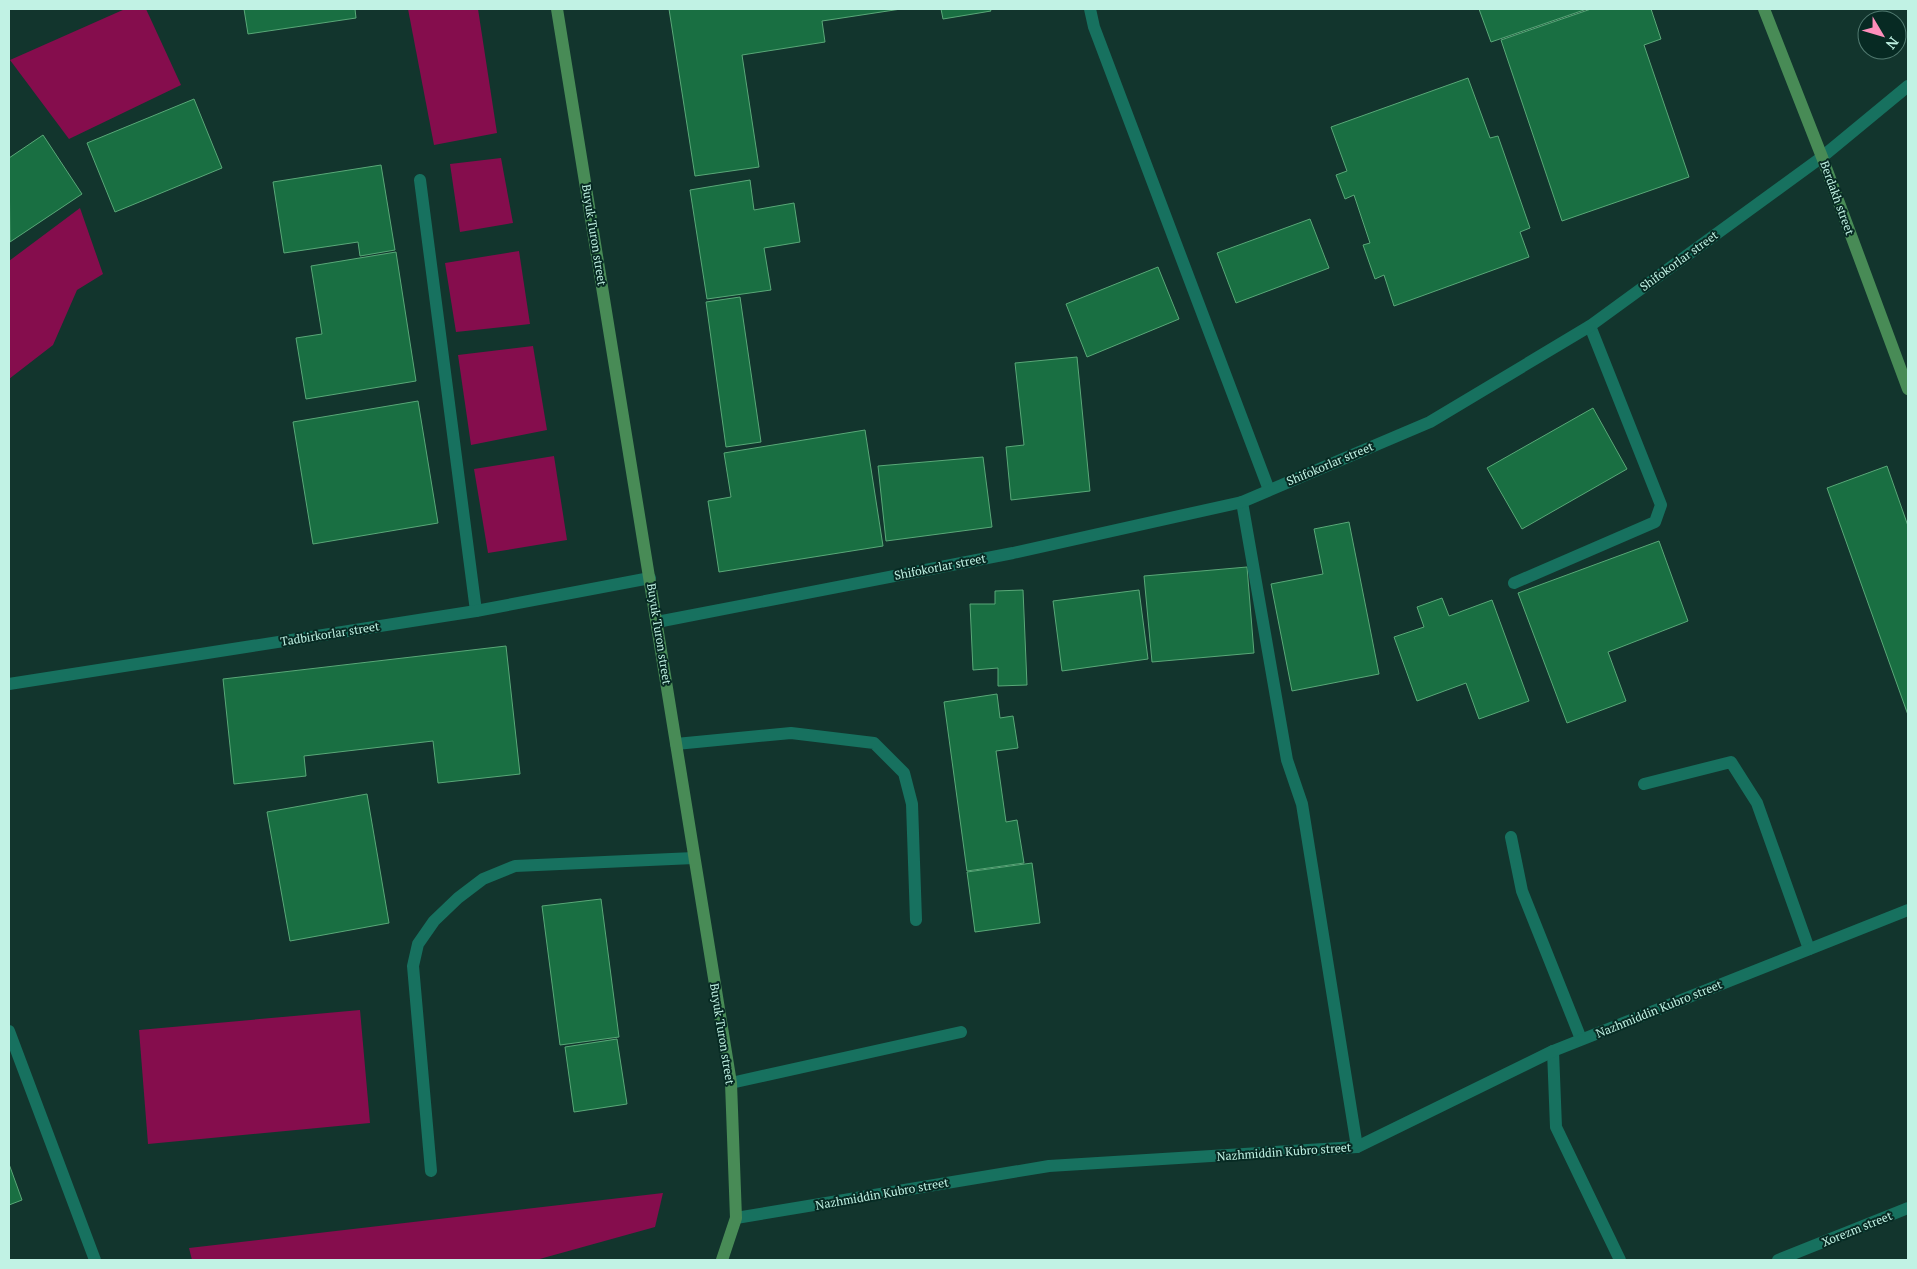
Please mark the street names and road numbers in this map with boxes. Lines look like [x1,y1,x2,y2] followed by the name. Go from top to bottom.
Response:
[1817,159,1858,237] street label: Berdakh street
[579,183,610,287] street label: Buyuk Turon street
[1637,227,1721,294] street label: Shifokorlar street
[1284,438,1376,489] street label: Shifokorlar street
[893,550,987,583] street label: Shifokorlar street
[644,582,675,686] street label: Buyuk Turon street
[279,618,381,649] street label: Tadbirkorlar street
[1594,976,1725,1041] street label: Nazhmiddin Kubro street
[707,982,738,1086] street label: Buyuk Turon street
[1216,1139,1352,1164] street label: Nazhmiddin Kubro street
[814,1174,950,1213] street label: Nazhmiddin Kubro street
[1819,1207,1895,1249] street label: Xorezm street

